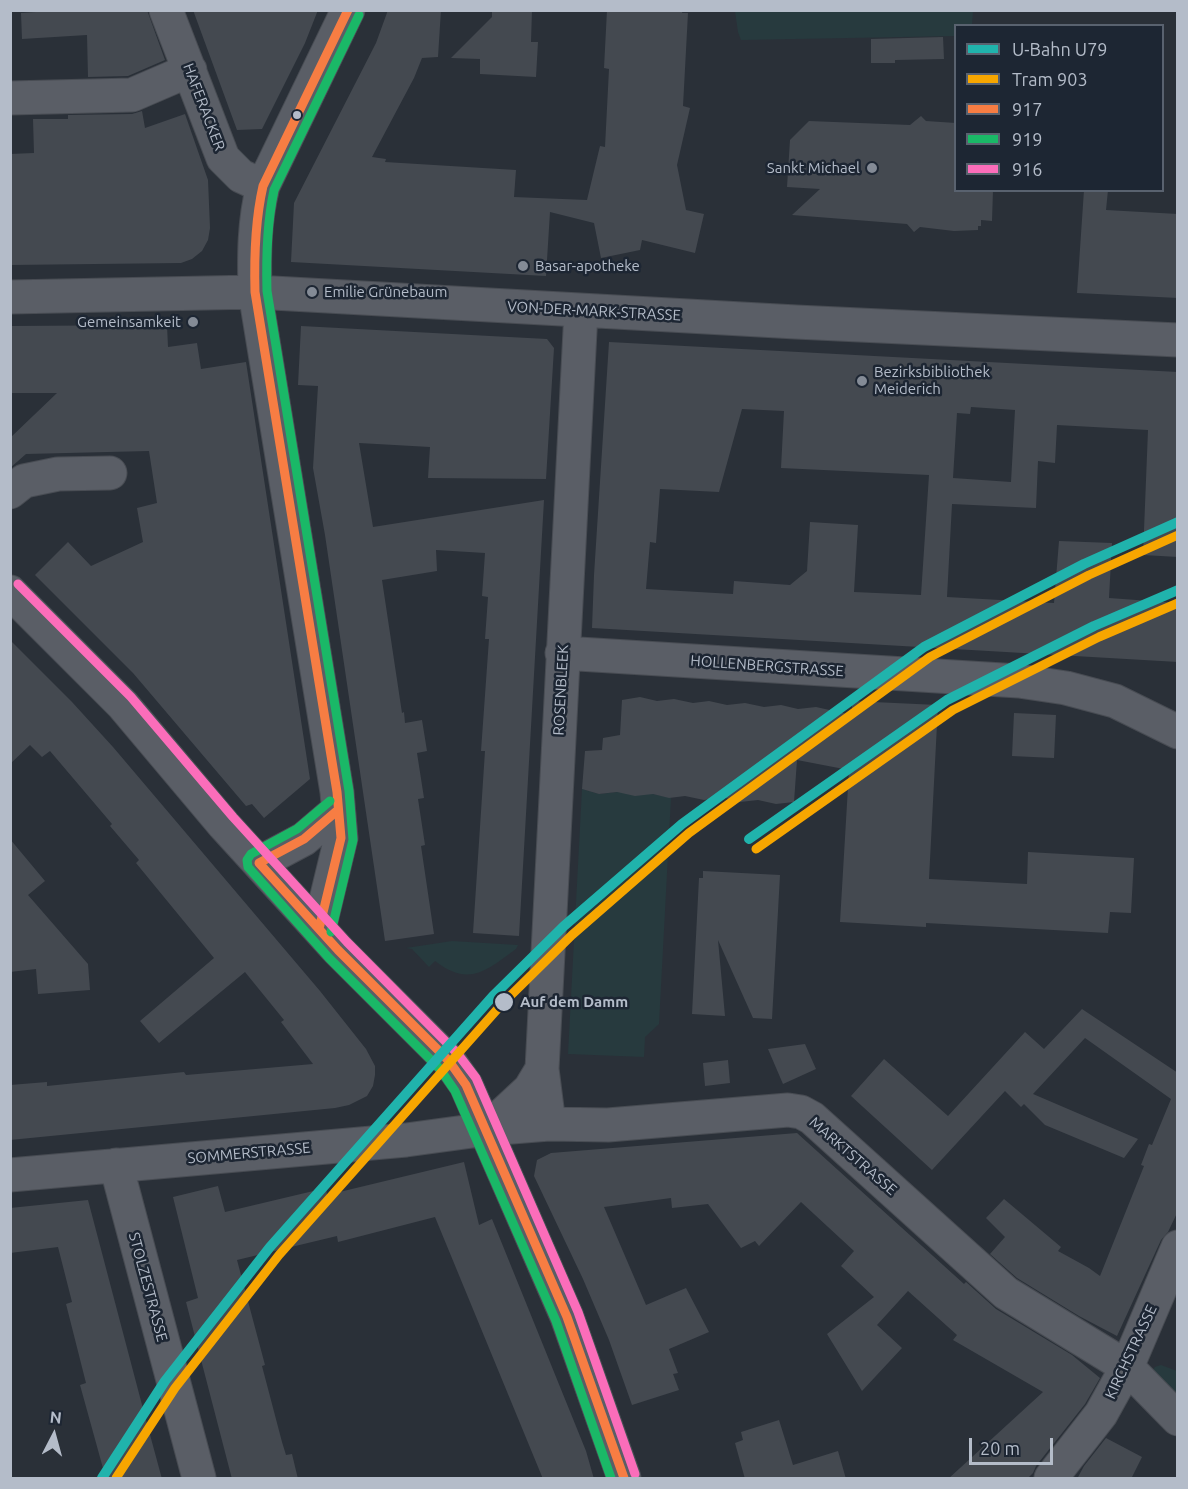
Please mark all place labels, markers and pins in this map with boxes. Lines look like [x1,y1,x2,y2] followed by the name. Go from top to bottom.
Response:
[291,109,303,121] unlabelled marker
[767,159,860,177] place label: Sankt Michael
[865,161,879,175] marker: Sankt Michael
[535,257,640,275] place label: Basar-apotheke
[516,259,530,273] marker: Basar-apotheke
[324,283,447,301] place label: Emilie Grünebaum
[305,285,319,299] marker: Emilie Grünebaum
[77,313,181,331] place label: Gemeinsamkeit
[186,315,200,329] marker: Gemeinsamkeit
[874,363,990,398] place label: Bezirksbibliothek Meiderich
[855,374,869,388] marker: Bezirksbibliothek Meiderich
[493,991,515,1013] marker: Auf dem Damm
[520,993,628,1011] place label: Auf dem Damm

